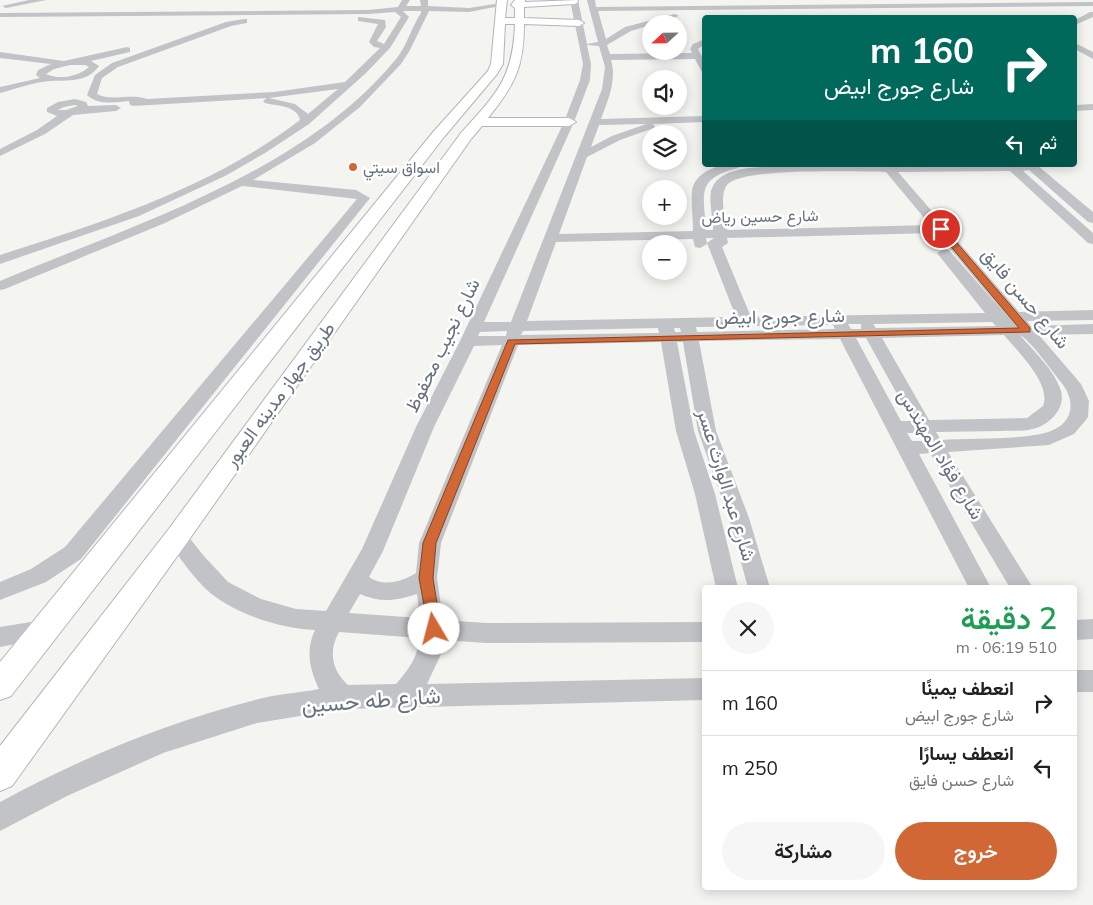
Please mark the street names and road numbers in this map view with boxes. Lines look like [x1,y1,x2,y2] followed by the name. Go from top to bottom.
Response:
[701,205,819,229] street label: شارع حسين رياض
[976,242,1075,354] street label: شارع حسن فايق
[399,274,486,416] street label: شارع نجيب محفوظ
[715,303,845,330] street label: شارع جورج ابيض
[218,317,340,472] street label: طريق جهاز مدينه العبور
[892,384,989,524] street label: شارع فؤاد المهندس
[691,405,761,564] street label: شارع عبد الوارث عسر
[300,681,442,720] street label: شارع طه حسين

